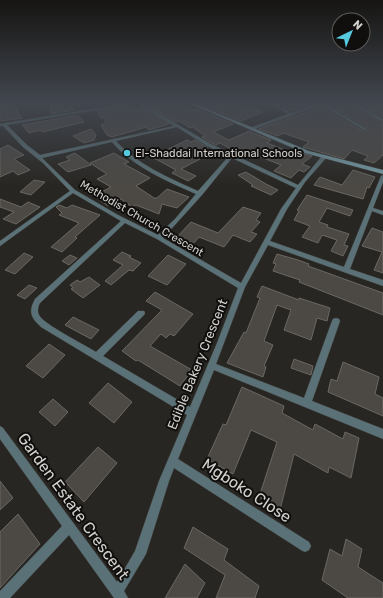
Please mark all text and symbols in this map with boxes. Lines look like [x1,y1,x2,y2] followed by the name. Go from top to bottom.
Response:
[331,12,371,52] north arrow
[350,18,365,33] text: N
[135,147,303,160] place label: El-Shaddai International Schools
[122,148,132,158] marker: El-Shaddai International Schools
[78,178,206,260] street label: Methodist Church Crescent
[164,297,230,432] street label: Edible Bakery Crescent
[14,429,133,584] street label: Garden Estate Crescent
[198,454,295,526] street label: Mgboko Close

